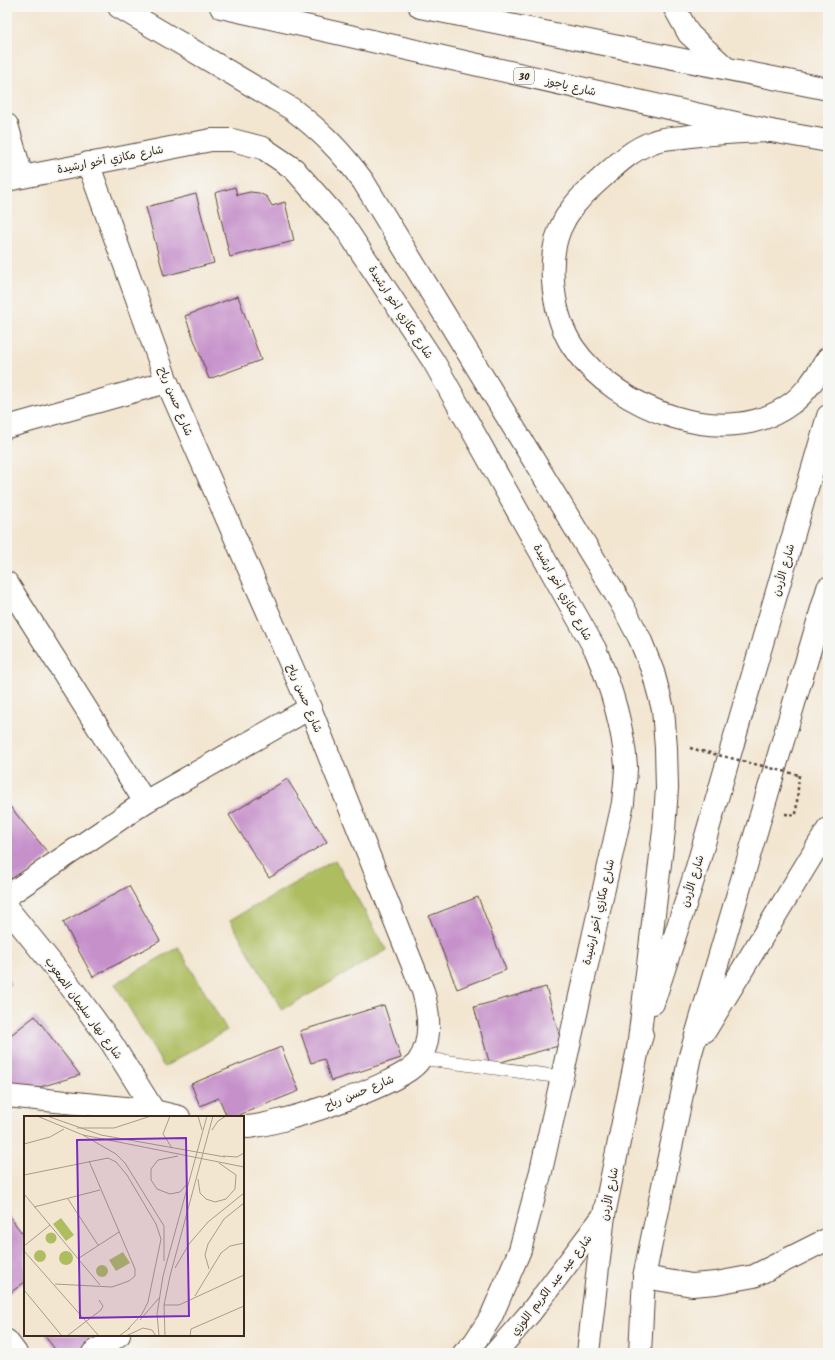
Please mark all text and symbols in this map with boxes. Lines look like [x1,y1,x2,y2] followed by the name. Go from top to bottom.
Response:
[514,68,534,84] road number: 30
[543,72,598,101] street label: شارع ياجوز
[55,141,165,179] street label: شارع مكازي أخو ارشيدة
[363,262,437,363] street label: شارع مكازي أخو ارشيدة
[153,364,197,439] street label: شارع حسن رباح
[528,541,596,644] street label: شارع مكازي أخو ارشيدة
[768,542,800,599] street label: شارع الأردن
[281,661,327,736] street label: شارع حسن رباح
[676,853,709,910] street label: شارع الأردن
[578,858,620,967] street label: شارع مكازي أخو ارشيدة
[40,954,126,1063] street label: شارع نهار سليمان الصعوب
[322,1071,397,1115] street label: شارع حسن رباح
[24,1116,244,1336] inset map
[596,1166,624,1222] street label: شارع الأردن
[506,1231,597,1340] street label: شارع عيد عبد الكريم اللوزي

